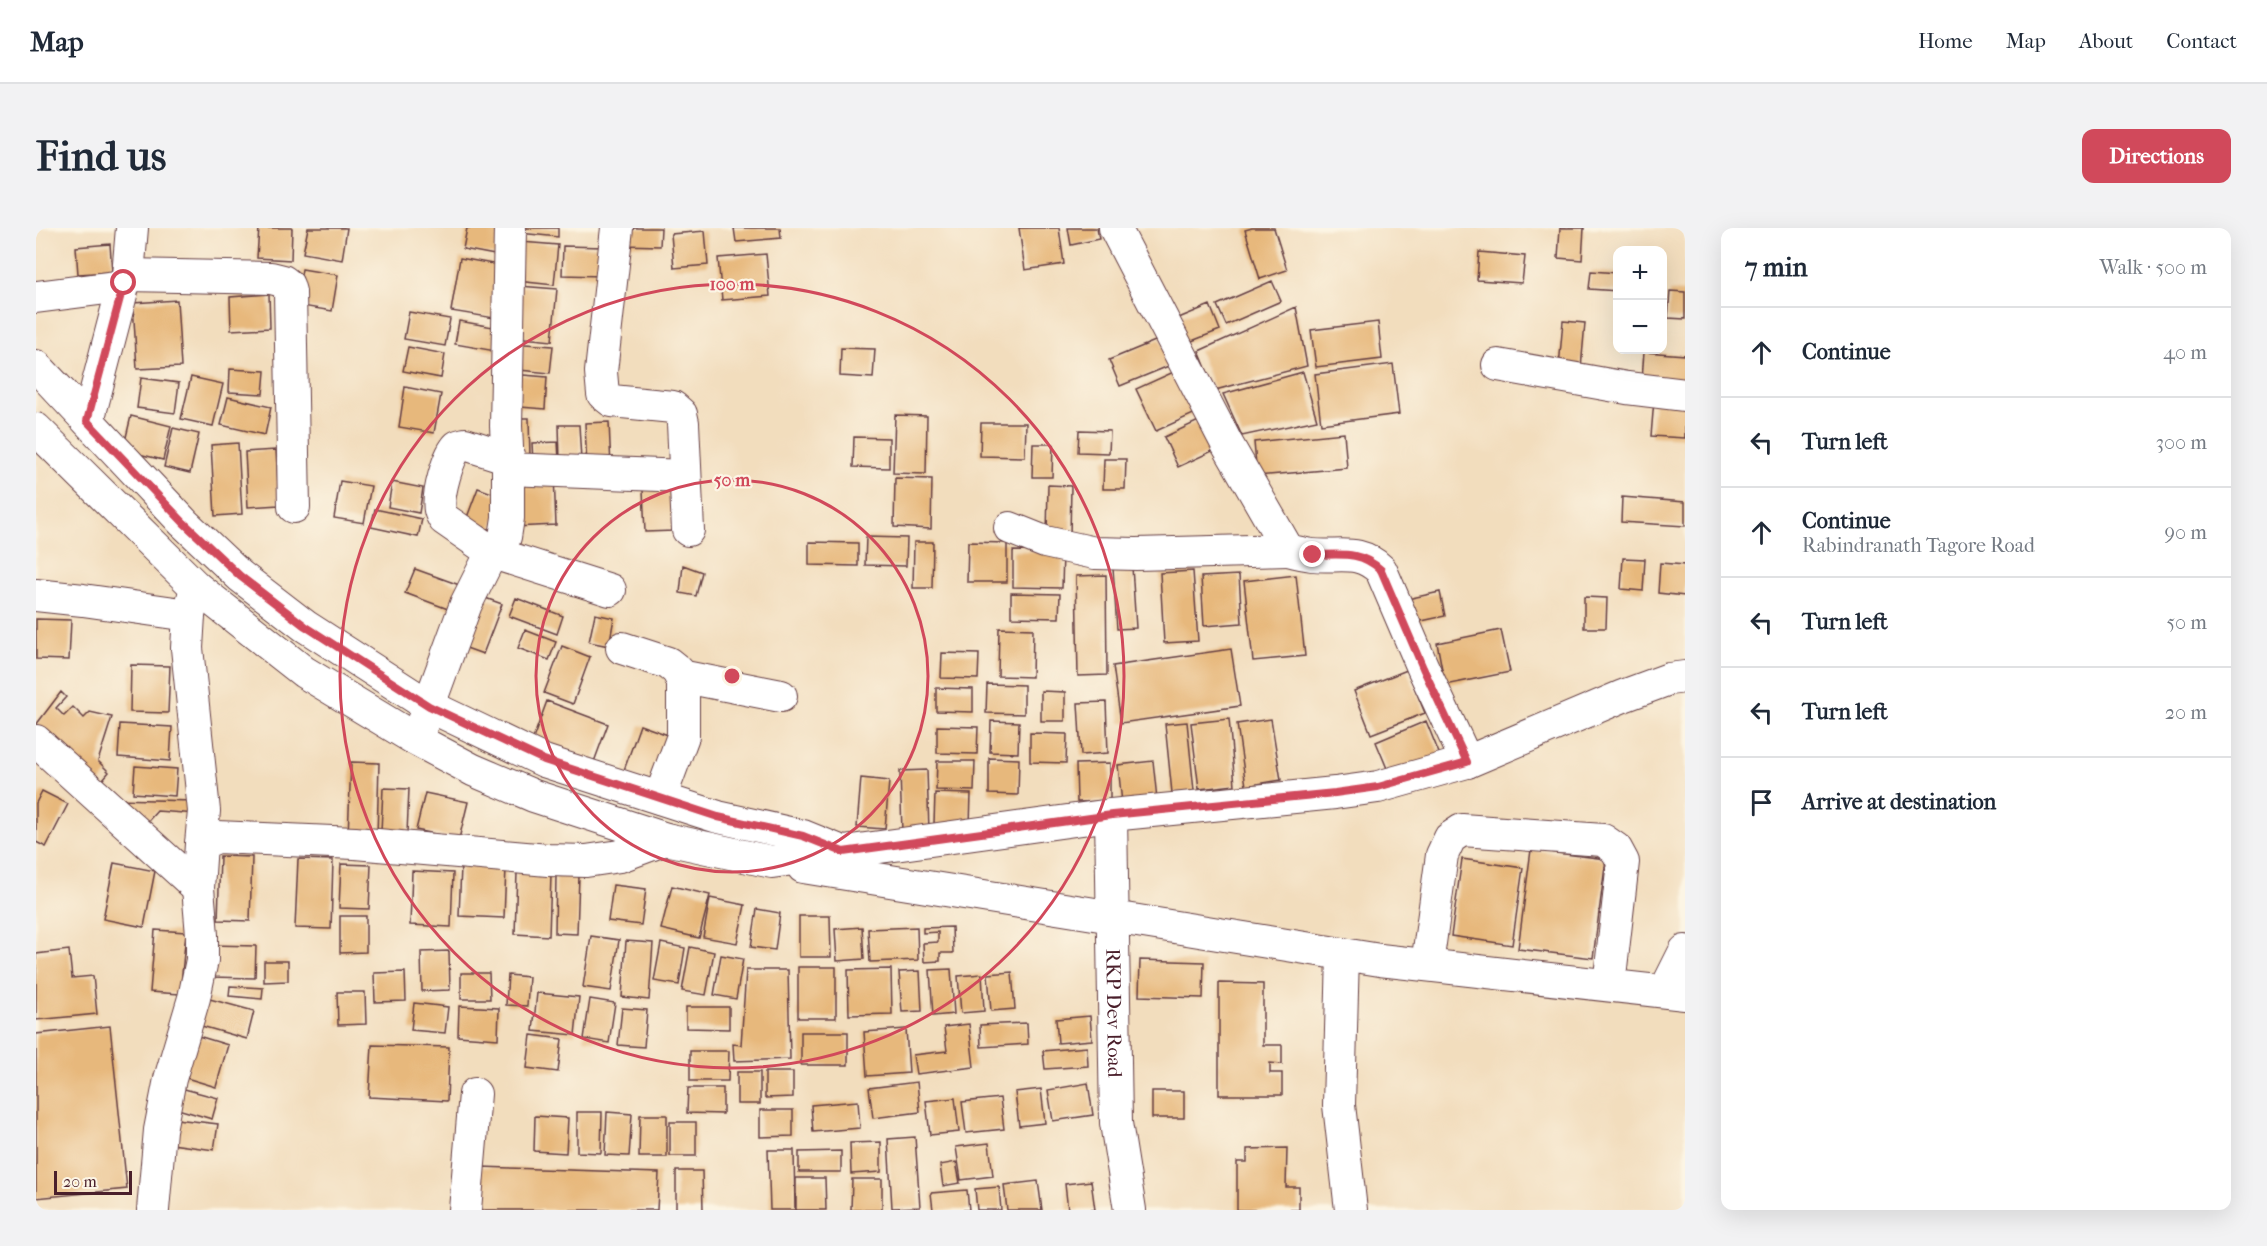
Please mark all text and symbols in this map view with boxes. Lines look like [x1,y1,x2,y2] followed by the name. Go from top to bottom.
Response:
[30,25,84,58] text: Map
[1918,29,1973,53] text: Home
[2006,29,2046,53] text: Map
[2079,29,2133,53] text: About
[2166,29,2237,53] text: Contact
[2082,129,2231,183] button: Directions
[36,132,166,181] text: Find us
[1613,246,1667,354] map controls
[1613,246,1667,300] button: +
[1745,252,1808,283] text: 7 min
[2099,256,2207,279] text: Walk · 500 m
[110,269,136,295] route start
[709,274,756,295] text: 100 m
[1613,300,1667,354] button: −
[1745,336,1778,369] icon: ahead
[1802,339,1891,365] text: Continue
[2163,341,2207,364] text: 40 m
[1745,426,1778,459] icon: left
[1802,429,1888,455] text: Turn left
[2156,431,2207,454] text: 300 m
[714,470,751,491] text: 50 m
[1802,508,1891,534] text: Continue
[1745,516,1778,549] icon: ahead
[2165,521,2207,544] text: 90 m
[1802,534,2035,557] text: Rabindranath Tagore Road
[1299,541,1325,567] route end
[1745,606,1778,639] icon: left
[1802,609,1888,635] text: Turn left
[2166,611,2207,634] text: 50 m
[722,666,742,686] centre of rings
[1745,696,1778,729] icon: left
[1802,699,1888,725] text: Turn left
[2165,701,2207,724] text: 20 m
[1745,786,1778,819] icon: arrive
[1802,789,1996,815] text: Arrive at destination
[1102,948,1127,1079] street label: RKP Dev Road
[54,1168,132,1196] scale bar
[63,1172,97,1191] text: 20 m

